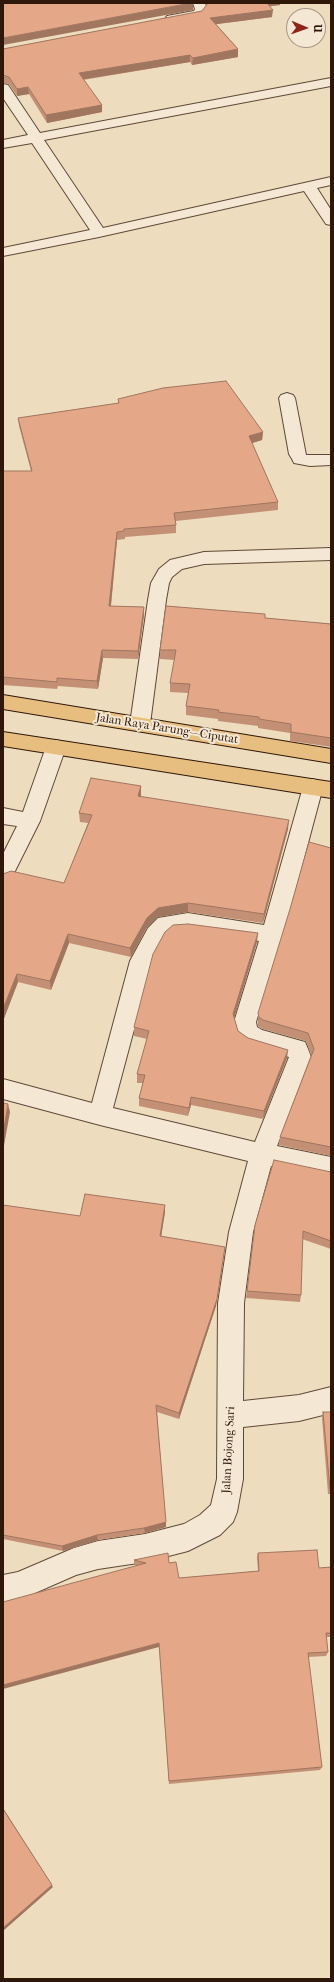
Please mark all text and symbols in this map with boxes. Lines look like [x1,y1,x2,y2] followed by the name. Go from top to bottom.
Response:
[286,8,326,48] north arrow
[311,24,324,33] text: U
[95,711,239,747] street label: Jalan Raya Parung—Ciputat
[220,1406,238,1494] street label: Jalan Bojong Sari

